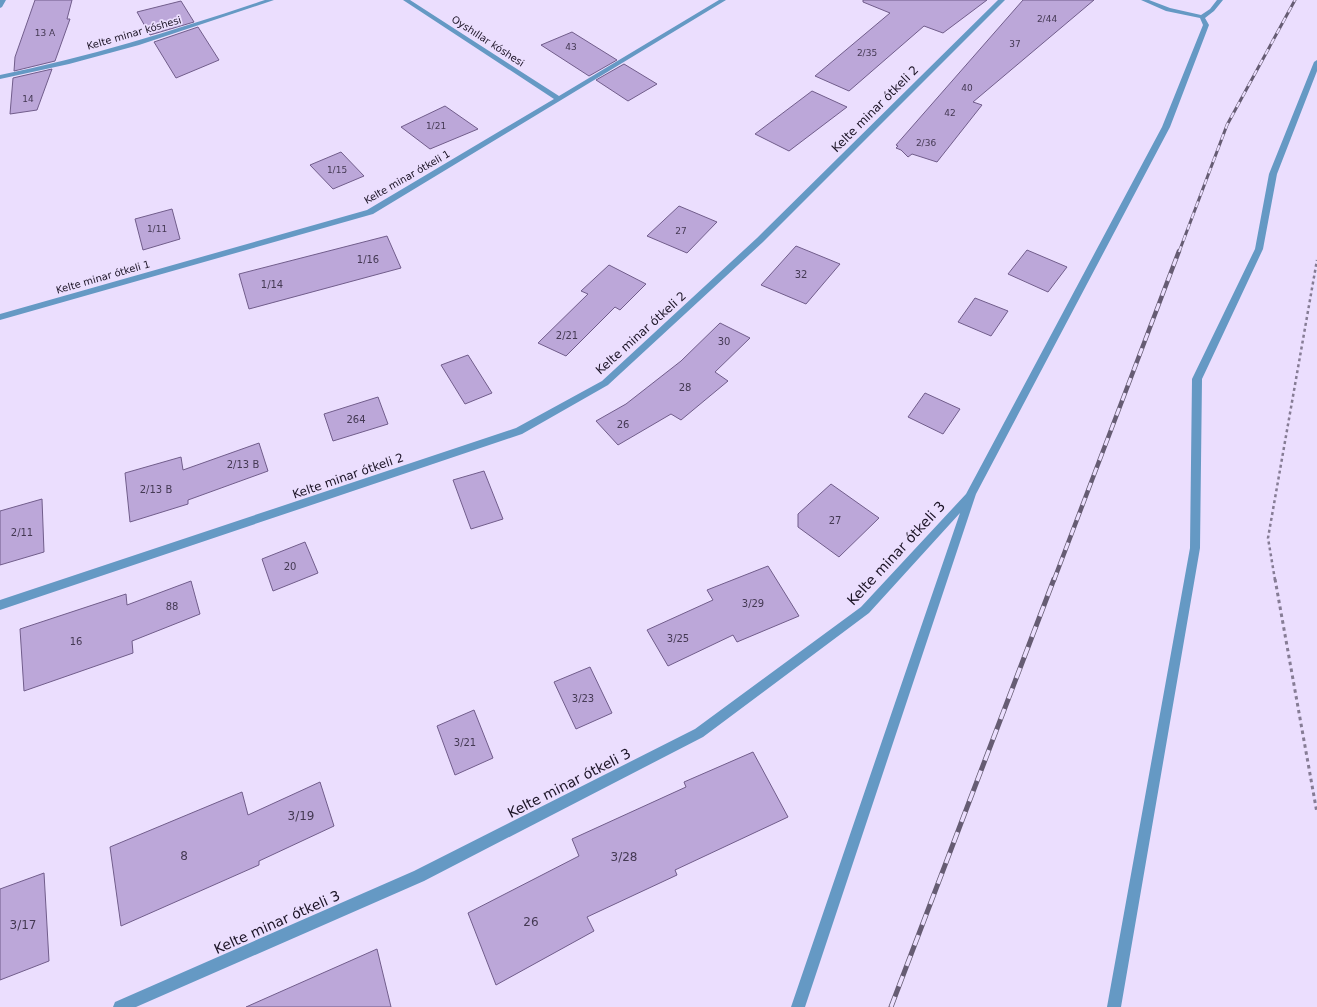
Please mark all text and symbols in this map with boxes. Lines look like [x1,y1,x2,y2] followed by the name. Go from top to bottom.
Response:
[450,13,526,69] street label: Oyshıllar kóshesi
[85,14,183,52] street label: Kelte minar kóshesi
[1037,14,1057,24] house number: 2/44
[35,28,56,38] house number: 13 А
[1009,39,1021,49] house number: 37
[565,42,577,52] house number: 43
[857,48,877,58] house number: 2/35
[829,63,921,155] street label: Kelte minar ótkeli 2
[961,83,973,93] house number: 40
[22,94,34,104] house number: 14
[944,108,956,118] house number: 42
[426,121,446,131] house number: 1/21
[916,138,936,148] house number: 2/36
[362,148,452,206] street label: Kelte minar ótkeli 1
[327,165,347,175] house number: 1/15
[147,224,167,234] house number: 1/11
[675,226,687,236] house number: 27
[357,254,379,265] house number: 1/16
[55,258,151,296] street label: Kelte minar ótkeli 1
[795,269,807,280] house number: 32
[261,279,283,290] house number: 1/14
[593,289,689,377] street label: Kelte minar ótkeli 2
[556,330,578,341] house number: 2/21
[718,336,730,347] house number: 30
[679,382,691,393] house number: 28
[346,414,366,425] house number: 264
[617,419,629,430] house number: 26
[291,450,405,502] street label: Kelte minar ótkeli 2
[227,459,259,470] house number: 2/13 В
[140,484,172,495] house number: 2/13 В
[844,498,948,608] street label: Kelte minar ótkeli 3
[829,515,841,526] house number: 27
[11,527,33,538] house number: 2/11
[284,561,296,572] house number: 20
[742,598,764,609] house number: 3/29
[166,601,178,612] house number: 88
[667,633,689,644] house number: 3/25
[70,636,82,647] house number: 16
[572,693,594,704] house number: 3/23
[454,737,476,748] house number: 3/21
[505,745,633,821] street label: Kelte minar ótkeli 3
[288,809,314,823] house number: 3/19
[180,849,188,863] house number: 8
[611,850,637,864] house number: 3/28
[212,887,342,957] street label: Kelte minar ótkeli 3
[523,915,539,929] house number: 26
[10,918,36,932] house number: 3/17

